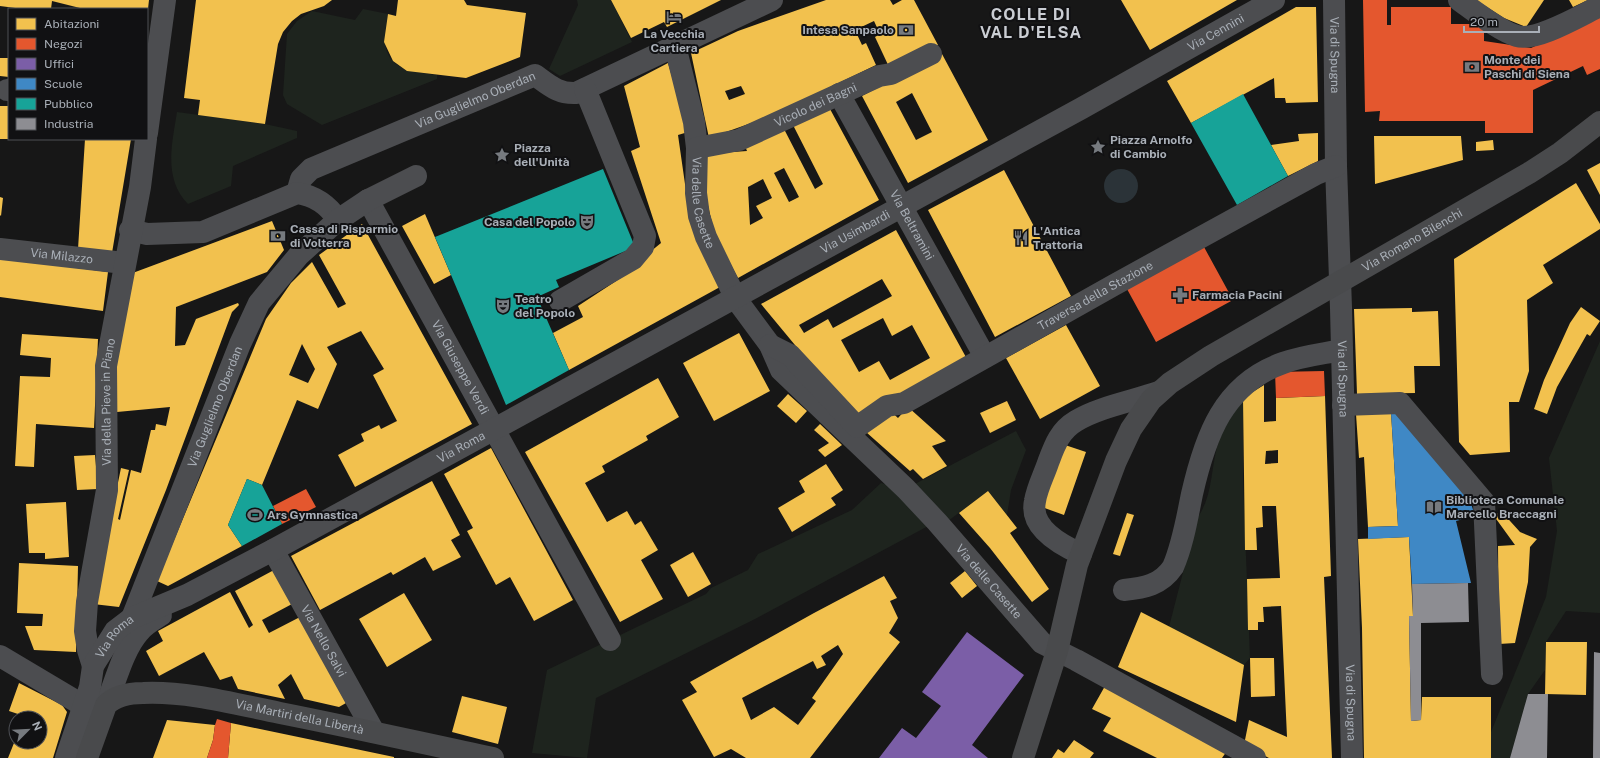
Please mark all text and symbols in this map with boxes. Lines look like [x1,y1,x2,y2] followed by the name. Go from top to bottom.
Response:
[980,5,1082,42] district label: COLLE DI VAL D'ELSA
[8,8,148,140] legend
[665,8,683,26] hotel icon: La Vecchia Cartiera
[1464,8,1539,34] scale bar
[1185,11,1247,54] street label: Via Cennini
[1470,15,1498,29] text: 20 m
[44,17,99,31] text: Abitazioni
[1327,17,1342,93] street label: Via di Spugna
[897,21,915,39] bank icon: Intesa Sanpaolo
[802,23,894,37] place label: Intesa Sanpaolo
[643,27,705,55] place label: La Vecchia Cartiera
[44,37,82,51] text: Negozi
[1484,53,1570,81] place label: Monte dei Paschi di Siena
[44,57,74,71] text: Uffici
[1463,58,1481,76] bank icon: Monte dei Paschi di Siena
[413,69,538,131] street label: Via Guglielmo Oberdan
[44,77,83,91] text: Scuole
[772,80,859,130] street label: Vicolo dei Bagni
[44,97,93,111] text: Pubblico
[44,117,93,131] text: Industria
[1110,133,1193,161] place label: Piazza Arnolfo di Cambio
[1089,138,1107,156] place icon: Piazza Arnolfo di Cambio
[514,141,570,169] place label: Piazza dell'Unità
[493,146,511,164] place icon: Piazza dell'Unità
[689,156,718,251] street label: Via delle Casette
[887,188,937,263] street label: Via Beltramini
[1360,206,1465,275] street label: Via Romano Bilenchi
[818,207,892,257] street label: Via Usimbardi
[578,213,596,231] theatre icon: Casa del Popolo
[484,215,575,229] place label: Casa del Popolo
[290,222,398,250] place label: Cassa di Risparmio di Volterra
[1033,224,1083,252] place label: L'Antica Trattoria
[269,227,287,245] bank icon: Cassa di Risparmio di Volterra
[1012,229,1030,247] restaurant icon: L'Antica Trattoria
[30,245,94,266] street label: Via Milazzo
[1035,258,1155,333] street label: Traversa della Stazione
[1171,286,1189,304] pharmacy icon: Farmacia Pacini
[1192,288,1282,302] place label: Farmacia Pacini
[515,292,575,320] place label: Teatro del Popolo
[494,297,512,315] theatre icon: Teatro del Popolo
[429,318,492,417] street label: Via Giuseppe Verdi
[99,337,118,466] street label: Via della Pieve in Piano
[1335,340,1351,417] street label: Via di Spugna
[185,344,245,469] street label: Via Guglielmo Oberdan
[435,428,487,466] street label: Via Roma
[1446,493,1564,521] place label: Biblioteca Comunale Marcello Braccagni
[1425,498,1443,516] library icon: Biblioteca Comunale Marcello Braccagni
[246,506,264,524] sports icon: Ars Gymnastica
[267,508,358,522] place label: Ars Gymnastica
[953,542,1025,622] street label: Via delle Casette
[298,603,349,679] street label: Via Nello Salvi
[93,612,136,661] street label: Via Roma
[1343,664,1359,741] street label: Via di Spugna
[234,697,365,737] street label: Via Martiri della Libertà
[8,710,48,750] north arrow
[30,720,44,732] text: N

